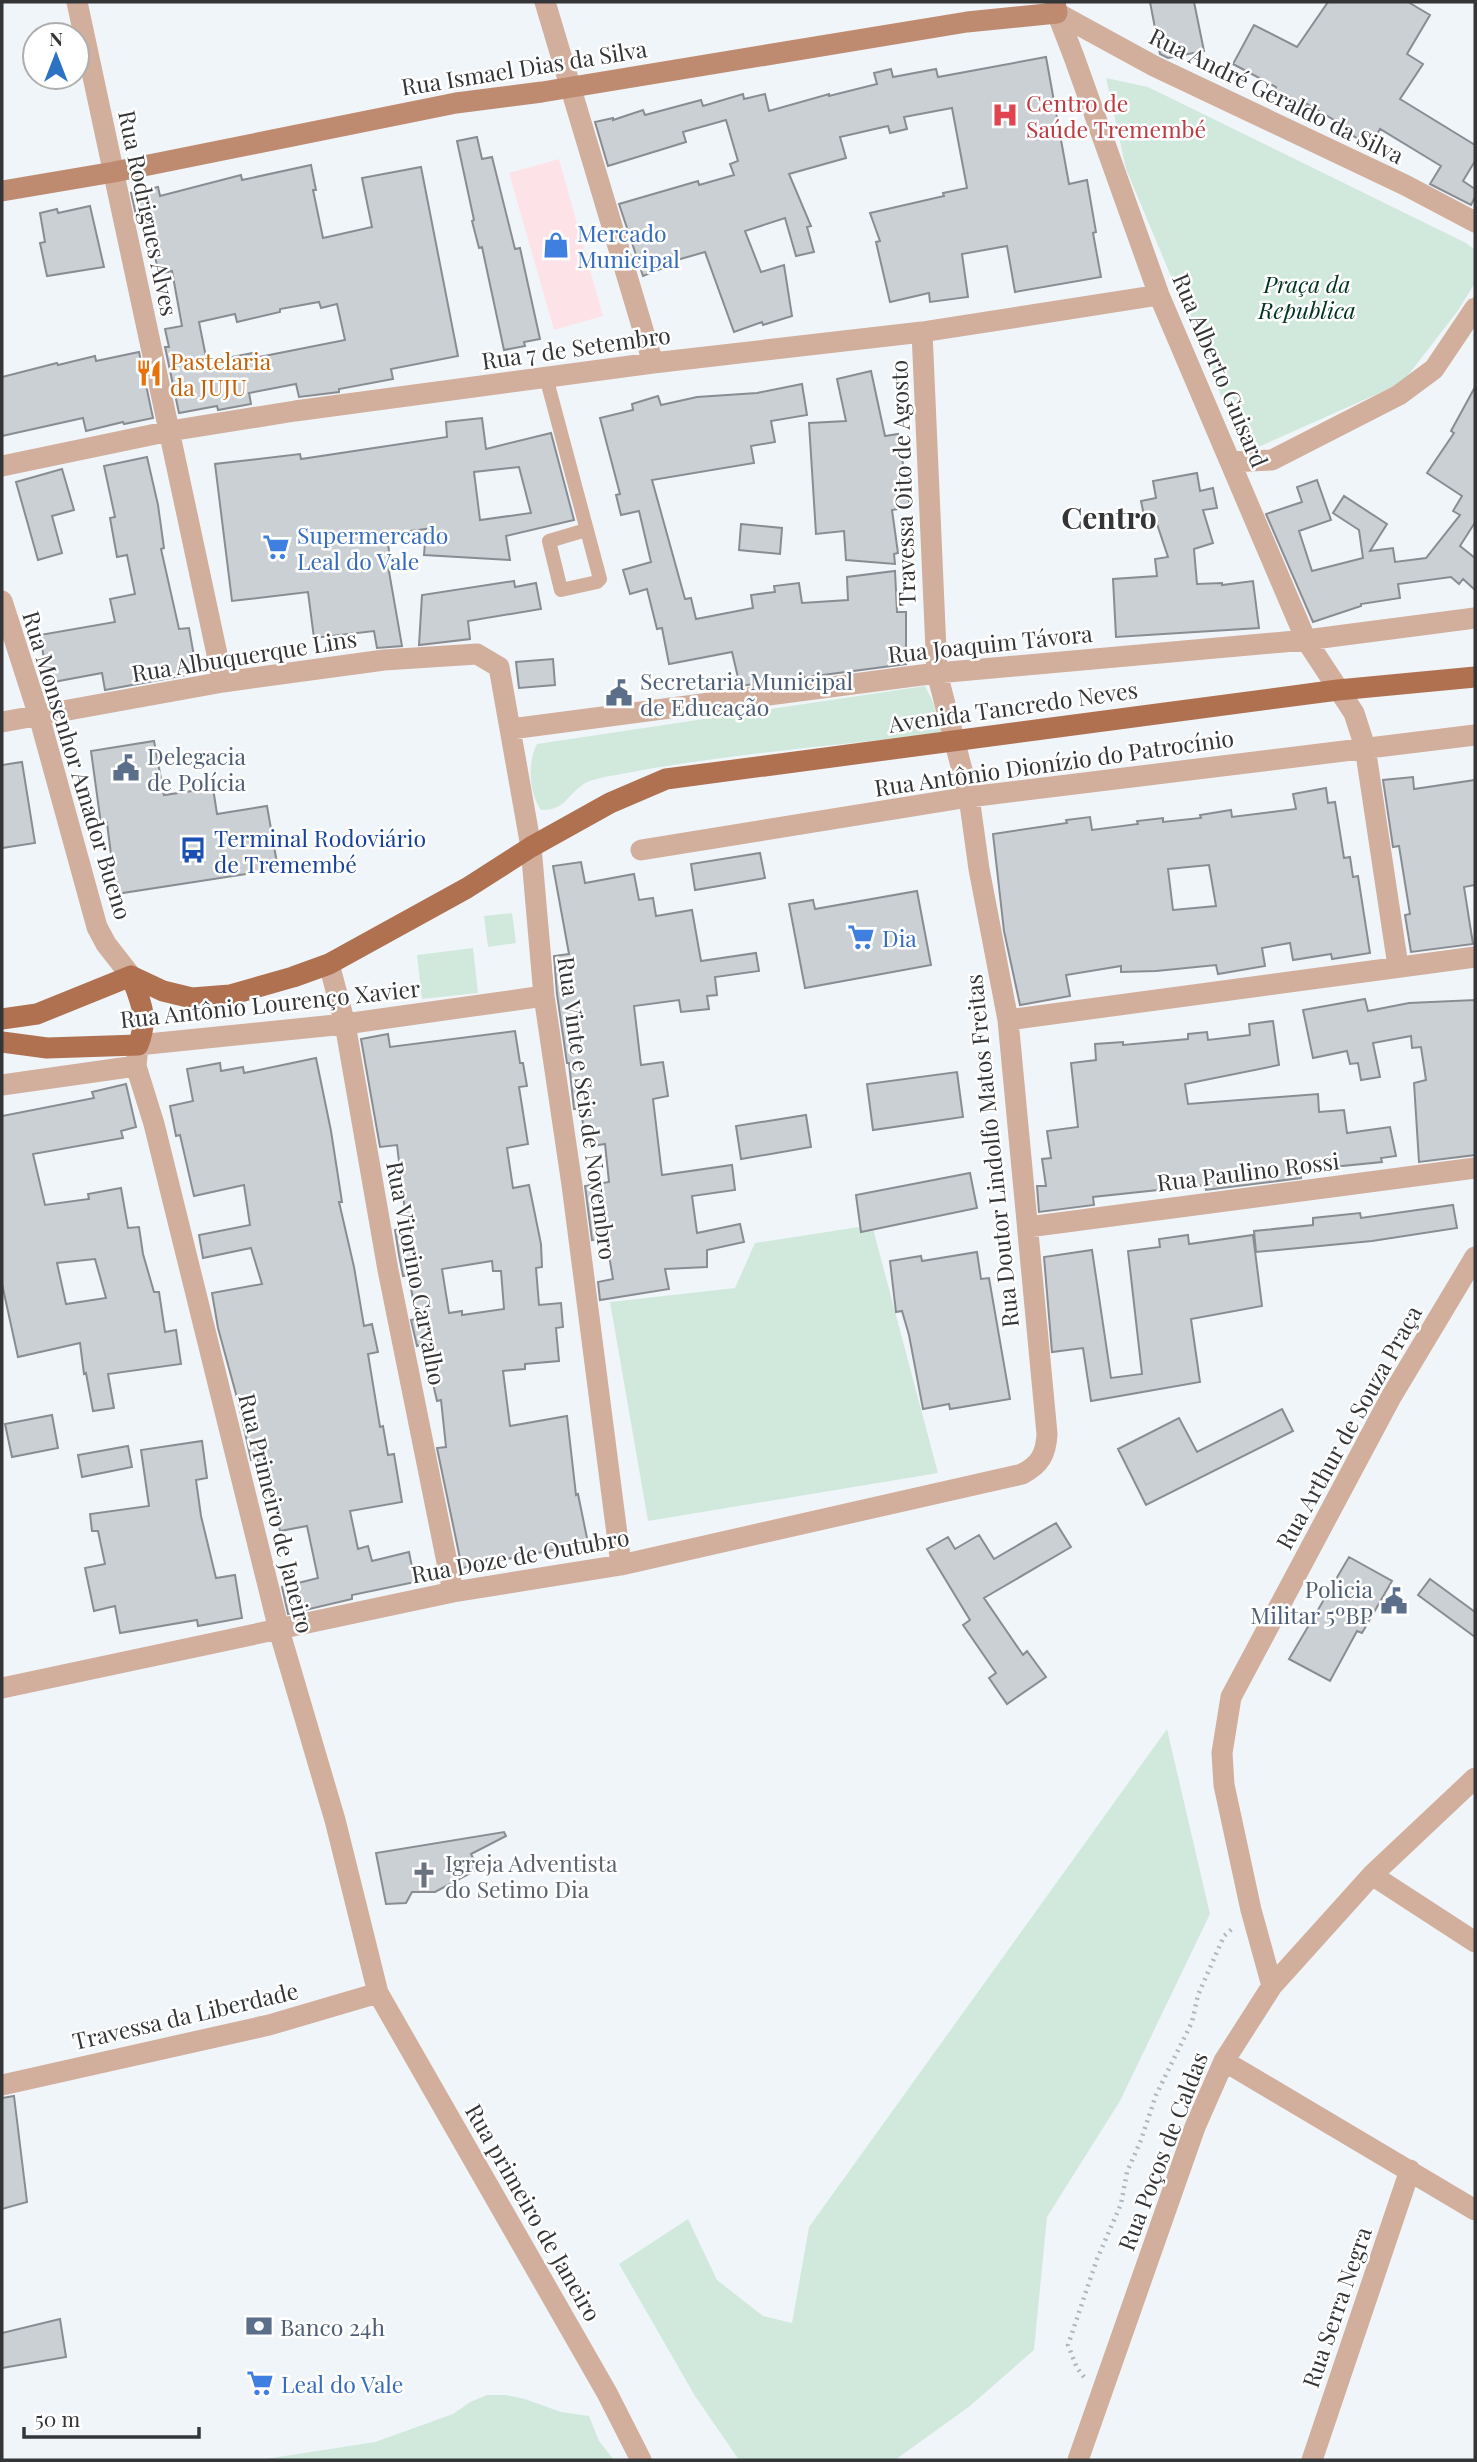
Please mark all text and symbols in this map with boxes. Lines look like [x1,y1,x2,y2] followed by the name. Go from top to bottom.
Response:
[1145,20,1410,170] street label: Rua André Geraldo da Silva
[21,21,91,91] north arrow
[49,25,63,51] text: N
[399,32,650,102] street label: Rua Ismael Dias da Silva
[1026,87,1206,144] place label: Centro de Saúde Tremembé
[990,100,1020,130] hospital icon: Centro de Saúde Tremembé
[112,107,186,319] street label: Rua Rodrigues Alves
[577,217,680,274] place label: Mercado Municipal
[541,230,571,260] shop icon: Mercado Municipal
[1166,268,1276,472] street label: Rua Alberto Guisard
[1257,268,1356,325] park label: Praça da Republica
[480,318,672,376] street label: Rua 7 de Setembro
[170,345,272,402] place label: Pastelaria da JUJU
[134,358,164,388] restaurant icon: Pastelaria da JUJU
[882,359,922,607] street label: Travessa Oito de Agosto
[1061,497,1157,537] district label: Centro
[297,519,448,576] place label: Supermercado Leal do Vale
[261,532,291,562] supermarket icon: Supermercado Leal do Vale
[16,607,140,923] street label: Rua Monsenhor Amador Bueno
[886,617,1094,669] street label: Rua Joaquim Távora
[129,622,359,688] street label: Rua Albuquerque Lins
[640,665,853,722] place label: Secretaria Municipal de Educação
[886,673,1139,739] street label: Avenida Tancredo Neves
[604,678,634,708] public building icon: Secretaria Municipal de Educação
[872,721,1236,803] street label: Rua Antônio Dionízio do Patrocínio
[147,740,247,797] place label: Delegacia de Polícia
[111,753,141,783] public building icon: Delegacia de Polícia
[214,822,426,879] place label: Terminal Rodoviário de Tremembé
[178,835,208,865] bus stop icon: Terminal Rodoviário de Tremembé
[846,922,876,952] supermarket icon: Dia
[882,922,917,953] place label: Dia
[551,954,625,1262] street label: Rua Vinte e Seis de Novembro
[118,972,422,1034] street label: Rua Antônio Lourenço Xavier
[957,973,1025,1329] street label: Rua Doutor Lindolfo Matos Freitas
[1155,1144,1341,1198] street label: Rua Paulino Rossi
[380,1158,454,1388] street label: Rua Vitorino Carvalho
[1268,1299,1428,1555] street label: Rua Arthur de Souza Praça
[232,1390,322,1636] street label: Rua Primeiro de Janeiro
[409,1521,631,1589] street label: Rua Doze de Outubro
[1250,1573,1374,1630] place label: Policia Militar 5ºBP
[1379,1586,1409,1616] public building icon: Policia Militar 5ºBP
[445,1847,618,1904] place label: Igreja Adventista do Setimo Dia
[409,1860,439,1890] church icon: Igreja Adventista do Setimo Dia
[69,1974,301,2056] street label: Travessa da Liberdade
[1110,2047,1214,2255] street label: Rua Poços de Caldas
[459,2098,609,2326] street label: Rua primeiro de Janeiro
[1294,2222,1378,2391] street label: Rua Serra Negra
[244,2311,274,2341] bank icon: Banco 24h
[280,2311,385,2342] place label: Banco 24h
[245,2368,275,2398] supermarket icon: Leal do Vale
[281,2368,403,2399] place label: Leal do Vale
[24,2396,200,2440] scale bar
[35,2404,81,2432] text: 50 m

